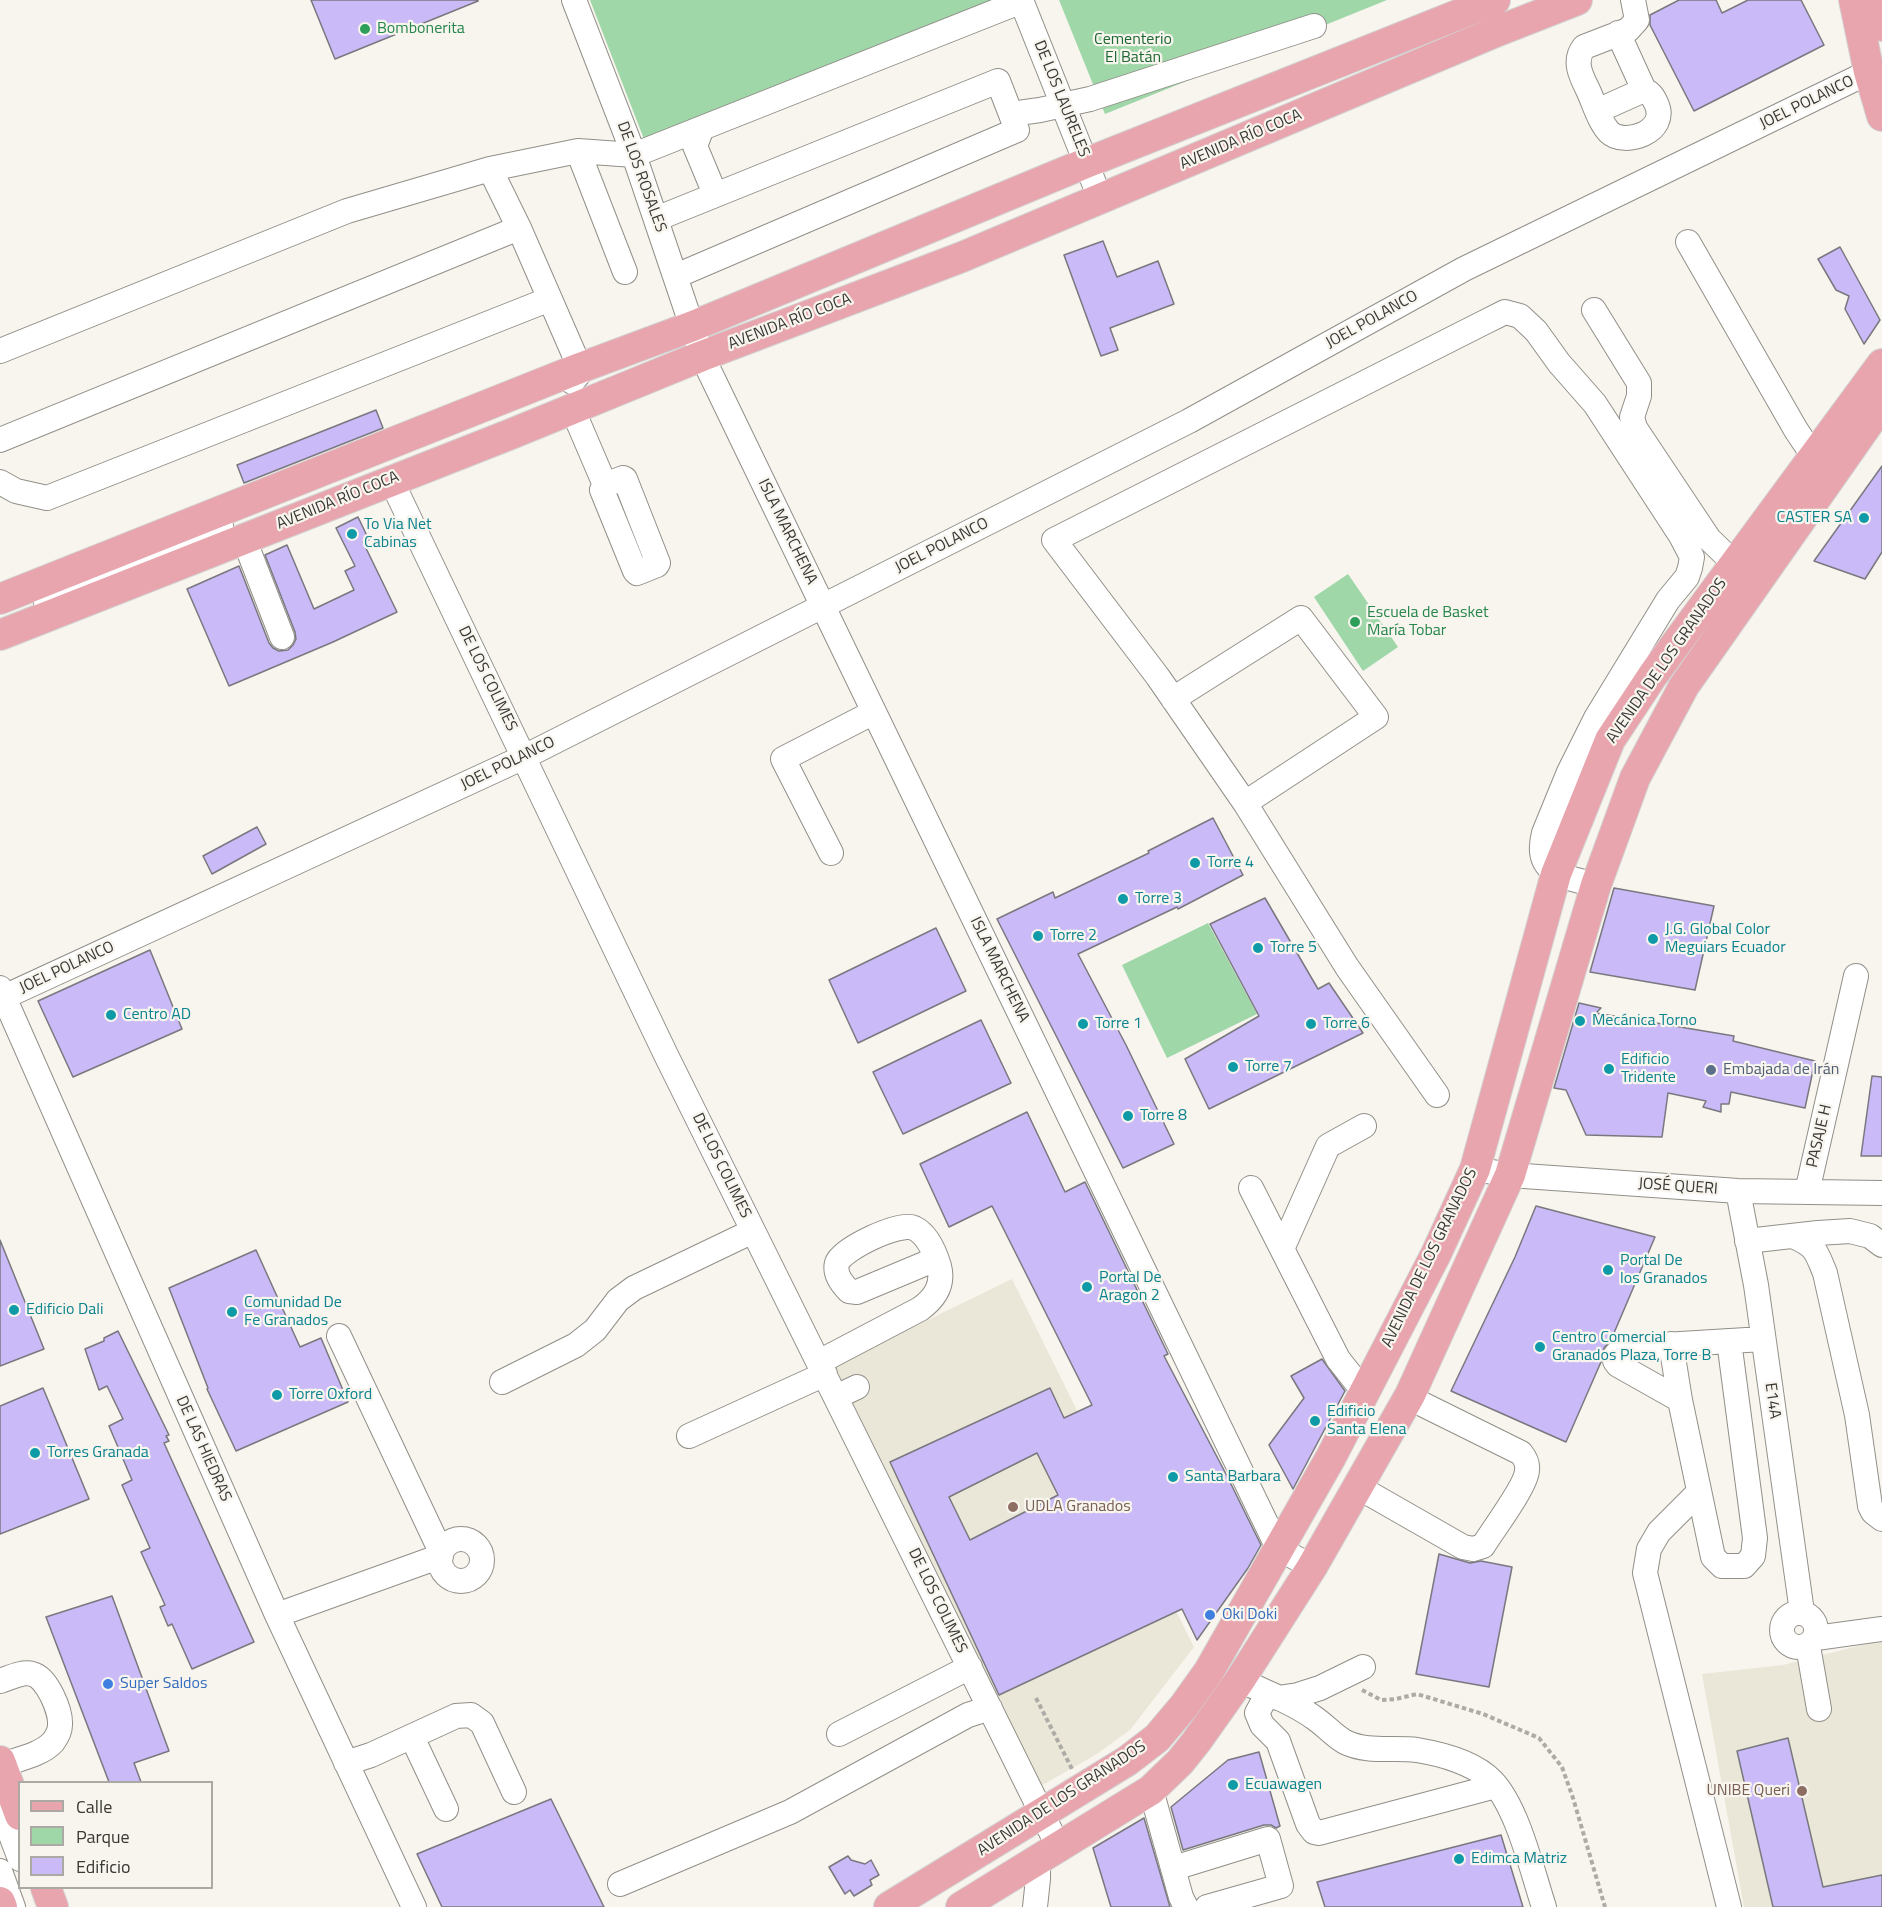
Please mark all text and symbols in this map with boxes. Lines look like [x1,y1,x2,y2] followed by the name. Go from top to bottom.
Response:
[377,19,465,39] place label: Bombonerita
[358,22,372,36] marker: Bombonerita
[1094,30,1172,68] park label: Cementerio El Batán
[1029,38,1093,160] street label: DE LOS LAURELES
[1757,72,1857,134] street label: JOEL POLANCO
[1177,106,1305,174] street label: AVENIDA RÍO COCA
[612,119,670,235] street label: DE LOS ROSALES
[1323,287,1421,353] street label: JOEL POLANCO
[726,290,854,354] street label: AVENIDA RÍO COCA
[274,468,402,534] street label: AVENIDA RÍO COCA
[753,476,821,588] street label: ISLA MARCHENA
[1777,508,1852,528] place label: CASTER SA
[1857,511,1871,525] marker: CASTER SA
[892,514,992,578] street label: JOEL POLANCO
[364,515,432,553] place label: To Via Net Cabinas
[345,527,359,541] marker: To Via Net Cabinas
[1603,575,1731,747] street label: AVENIDA DE LOS GRANADOS
[1367,603,1489,641] place label: Escuela de Basket María Tobar
[1348,615,1362,629] marker: Escuela de Basket María Tobar
[453,623,521,735] street label: DE LOS COLIMES
[458,733,558,795] street label: JOEL POLANCO
[1207,853,1254,873] place label: Torre 4
[1188,856,1202,870] marker: Torre 4
[1135,889,1182,909] place label: Torre 3
[1116,892,1130,906] marker: Torre 3
[965,914,1033,1026] street label: ISLA MARCHENA
[1665,920,1786,958] place label: J.G. Global Color Meguiars Ecuador
[1050,926,1097,946] place label: Torre 2
[1031,929,1045,943] marker: Torre 2
[1646,932,1660,946] marker: J.G. Global Color Meguiars Ecuador
[17,938,117,998] street label: JOEL POLANCO
[1270,938,1317,958] place label: Torre 5
[1251,941,1265,955] marker: Torre 5
[123,1005,191,1025] place label: Centro AD
[104,1008,118,1022] marker: Centro AD
[1592,1011,1697,1031] place label: Mecánica Torno
[1095,1014,1142,1034] place label: Torre 1
[1323,1014,1370,1034] place label: Torre 6
[1573,1014,1587,1028] marker: Mecánica Torno
[1076,1017,1090,1031] marker: Torre 1
[1304,1017,1318,1031] marker: Torre 6
[1621,1050,1676,1088] place label: Edificio Tridente
[1245,1057,1292,1077] place label: Torre 7
[1226,1060,1240,1074] marker: Torre 7
[1723,1060,1839,1080] place label: Embajada de Irán
[1602,1062,1616,1076] marker: Edificio Tridente
[1704,1063,1718,1077] marker: Embajada de Irán
[1803,1103,1837,1169] street label: PASAJE H
[1140,1106,1187,1126] place label: Torre 8
[1121,1109,1135,1123] marker: Torre 8
[687,1110,755,1222] street label: DE LOS COLIMES
[1378,1165,1482,1351] street label: AVENIDA DE LOS GRANADOS
[1638,1175,1718,1199] street label: JOSÉ QUERI
[1620,1251,1707,1289] place label: Portal De los Granados
[1601,1263,1615,1277] marker: Portal De los Granados
[1099,1268,1162,1306] place label: Portal De Aragon 2
[1080,1280,1094,1294] marker: Portal De Aragon 2
[244,1293,342,1331] place label: Comunidad De Fe Granados
[26,1300,103,1320] place label: Edificio Dali
[7,1303,21,1317] marker: Edificio Dali
[225,1305,239,1319] marker: Comunidad De Fe Granados
[1552,1328,1711,1366] place label: Centro Comercial Granados Plaza, Torre B
[1533,1340,1547,1354] marker: Centro Comercial Granados Plaza, Torre B
[1760,1382,1784,1420] street label: E14A
[289,1385,372,1405] place label: Torre Oxford
[270,1388,284,1402] marker: Torre Oxford
[171,1393,235,1505] street label: DE LAS HIEDRAS
[1327,1402,1407,1440] place label: Edificio Santa Elena
[1308,1414,1322,1428] marker: Edificio Santa Elena
[47,1443,149,1463] place label: Torres Granada
[28,1446,42,1460] marker: Torres Granada
[1185,1467,1281,1487] place label: Santa Barbara
[1166,1470,1180,1484] marker: Santa Barbara
[1025,1497,1131,1517] place label: UDLA Granados
[1006,1500,1020,1514] marker: UDLA Granados
[903,1545,971,1657] street label: DE LOS COLIMES
[1222,1605,1277,1625] place label: Oki Doki
[1203,1608,1217,1622] marker: Oki Doki
[120,1674,207,1694] place label: Super Saldos
[101,1677,115,1691] marker: Super Saldos
[974,1737,1150,1861] street label: AVENIDA DE LOS GRANADOS
[1245,1775,1322,1795] place label: Ecuawagen
[1226,1778,1240,1792] marker: Ecuawagen
[18,1781,213,1889] legend
[1707,1781,1790,1801] place label: UNIBE Queri
[1795,1784,1809,1798] marker: UNIBE Queri
[76,1793,112,1820] text: Calle
[76,1823,130,1850] text: Parque
[1471,1849,1567,1869] place label: Edimca Matriz
[1452,1852,1466,1866] marker: Edimca Matriz
[76,1853,130,1880] text: Edificio

